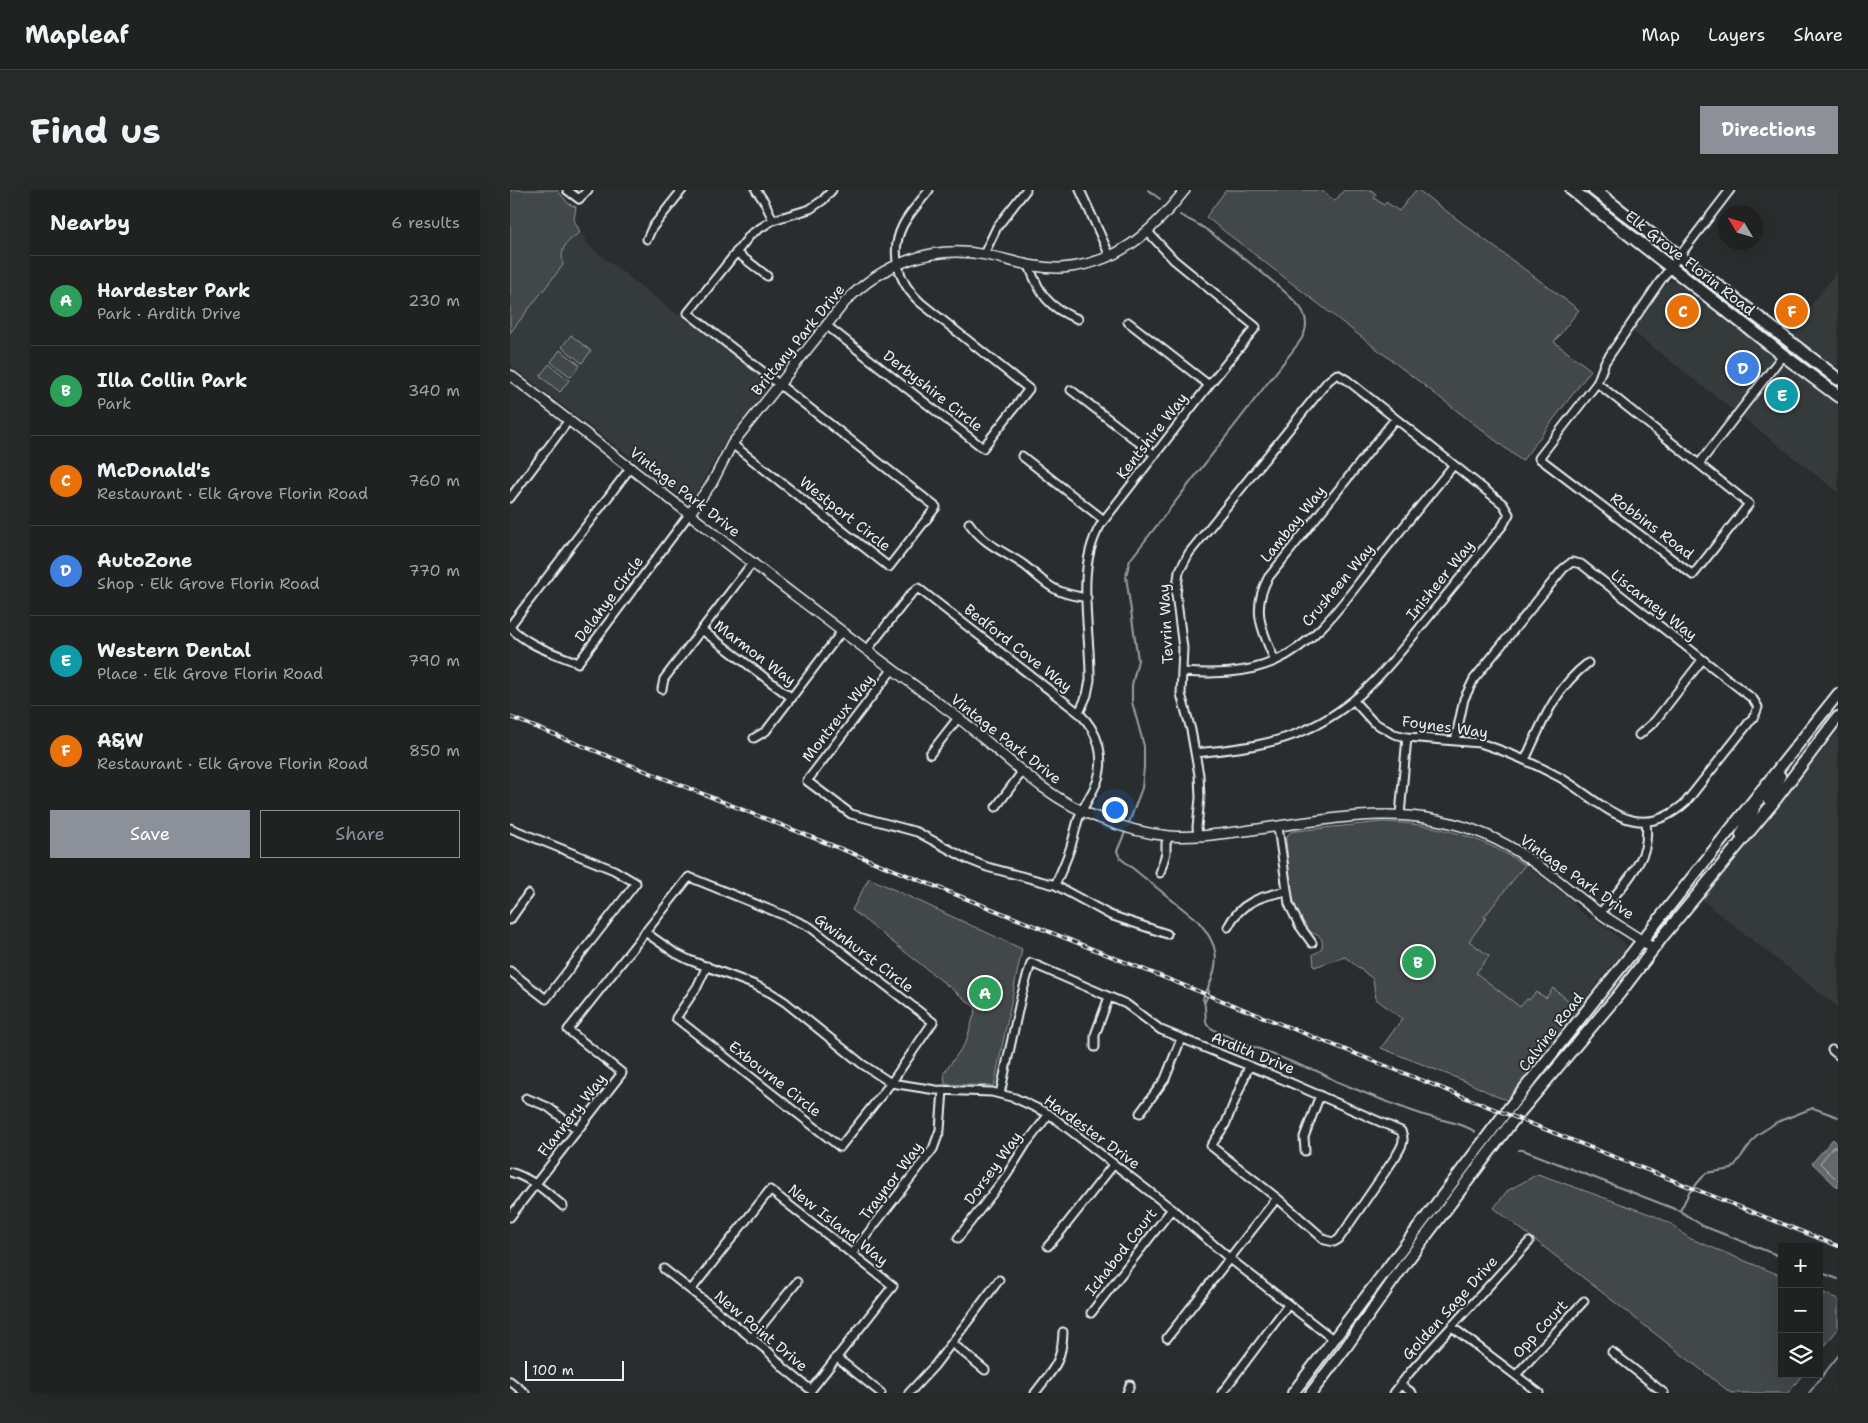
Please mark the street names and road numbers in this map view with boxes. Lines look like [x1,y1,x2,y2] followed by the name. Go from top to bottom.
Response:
[1621,206,1759,320] street label: Elk Grove Florin Road
[747,280,849,400] street label: Brittany Park Drive
[879,346,987,436] street label: Derbyshire Circle
[1112,389,1192,483] street label: Kentshire Way
[625,442,745,542] street label: Vintage Park Drive
[795,472,895,556] street label: Westport Circle
[1256,481,1330,567] street label: Lambay Way
[1606,488,1698,564] street label: Robbins Road
[1402,536,1478,624] street label: Inisheer Way
[1297,539,1379,631] street label: Crusheen Way
[570,552,648,646] street label: Delahye Circle
[1607,565,1701,645] street label: Liscarney Way
[1154,583,1178,665] street label: Tevrin Way
[960,599,1076,697] street label: Bedford Cove Way
[710,616,800,690] street label: Marmon Way
[797,670,879,766] street label: Montreux Way
[946,689,1066,789] street label: Vintage Park Drive
[1401,711,1489,743] street label: Foynes Way
[1516,830,1638,924] street label: Vintage Park Drive
[810,909,918,997] street label: Gwinhurst Circle
[1514,988,1588,1076] street label: Calvine Road
[1208,1027,1298,1079] street label: Ardith Drive
[725,1036,825,1122] street label: Exbourne Circle
[533,1069,611,1161] street label: Flannery Way
[1040,1090,1144,1174] street label: Hardester Drive
[960,1127,1026,1209] street label: Dorsey Way
[855,1138,927,1224] street label: Traynor Way
[784,1180,892,1270] street label: New Island Way
[1081,1204,1161,1300] street label: Ichabod Court
[1398,1252,1502,1364] street label: Golden Sage Drive
[710,1286,812,1376] street label: New Point Drive
[1508,1296,1572,1362] street label: Opp Court

